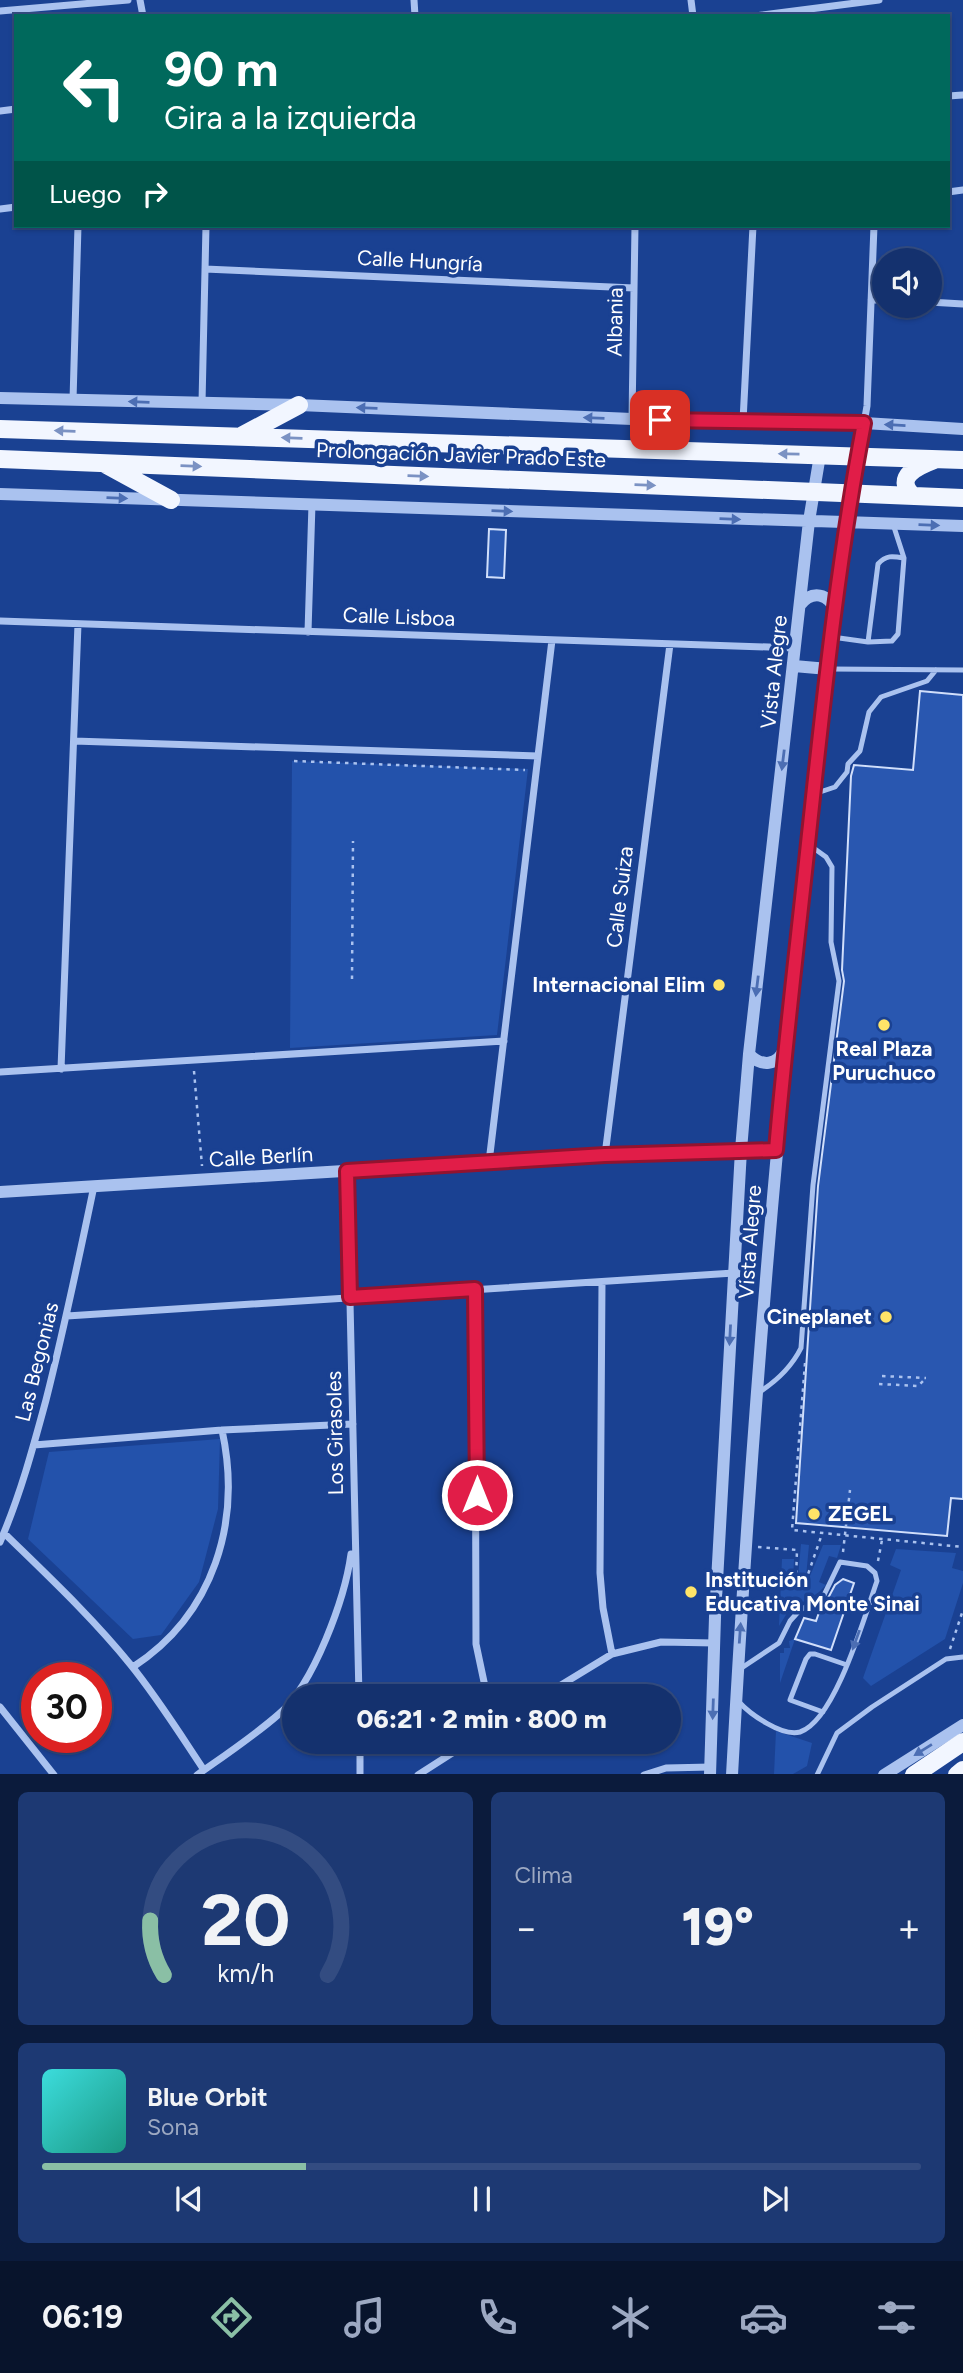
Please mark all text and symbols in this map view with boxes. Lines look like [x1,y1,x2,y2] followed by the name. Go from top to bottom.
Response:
[164,39,279,98] text: 90 m
[49,42,140,133] icon: left
[164,99,417,137] text: Gira a la izquierda
[136,175,174,213] icon: right
[49,178,122,210] text: Luego
[356,245,484,276] street label: Calle Hungría
[872,248,942,318] map controls
[872,248,942,318] button: sound
[601,287,628,357] street label: Albania
[630,390,690,450] pin
[128,396,150,408] one-way arrow
[641,401,679,439] icon: arrive
[355,402,377,413] one-way arrow
[583,412,605,423] one-way arrow
[884,419,906,430] one-way arrow
[54,425,76,437] one-way arrow
[281,432,303,444] one-way arrow
[316,437,606,472] street label: Prolongación Javier Prado Este
[778,449,800,460] one-way arrow
[180,461,202,472] one-way arrow
[407,470,429,481] one-way arrow
[634,480,656,491] one-way arrow
[106,493,128,504] one-way arrow
[492,506,514,517] one-way arrow
[719,514,741,525] one-way arrow
[918,519,940,531] one-way arrow
[342,602,456,631] street label: Calle Lisboa
[755,614,792,730] street label: Vista Alegre
[778,749,789,771] one-way arrow
[601,845,638,949] street label: Calle Suiza
[532,972,705,997] place label: Internacional Elim
[752,975,763,997] one-way arrow
[711,977,727,993] marker: Internacional Elim
[876,1017,892,1033] marker: Real Plaza Puruchuco
[832,1036,936,1085] place label: Real Plaza Puruchuco
[208,1141,314,1172] street label: Calle Berlín
[733,1184,766,1300] street label: Vista Alegre
[10,1299,63,1424] street label: Las Begonias
[767,1304,872,1329] place label: Cineplanet
[878,1309,894,1325] marker: Cineplanet
[725,1324,736,1346] one-way arrow
[321,1371,348,1495] street label: Los Girasoles
[440,1458,514,1532] position arrow
[828,1501,893,1526] place label: ZEGEL
[806,1506,822,1522] marker: ZEGEL
[705,1567,920,1616] place label: Institución Educativa Monte Sinai
[683,1584,699,1600] marker: Institución Educativa Monte Sinai
[735,1622,746,1644] one-way arrow
[850,1630,861,1651] one-way arrow
[21,1662,112,1753] speed limit sign: 30
[707,1698,718,1720] one-way arrow
[356,1703,607,1735] text: 06:21 · 2 min · 800 m
[914,1743,933,1756] one-way arrow
[515,1861,573,1889] text: Clima
[201,1876,290,1963] text: 20
[681,1896,754,1958] text: 19°
[515,1905,538,1951] text: −
[897,1905,921,1951] text: +
[217,1957,274,1987] text: km/h
[147,2081,268,2113] text: Blue Orbit
[147,2113,199,2141] text: Sona
[170,2180,208,2218] icon: previous
[463,2180,501,2218] icon: pause
[756,2180,794,2218] icon: next
[207,2293,256,2342] icon: directions
[340,2293,389,2342] icon: music
[473,2293,522,2342] icon: phone
[606,2293,655,2342] icon: climate
[739,2293,788,2342] icon: car
[872,2293,921,2342] icon: filters
[42,2298,123,2336] text: 06:19

